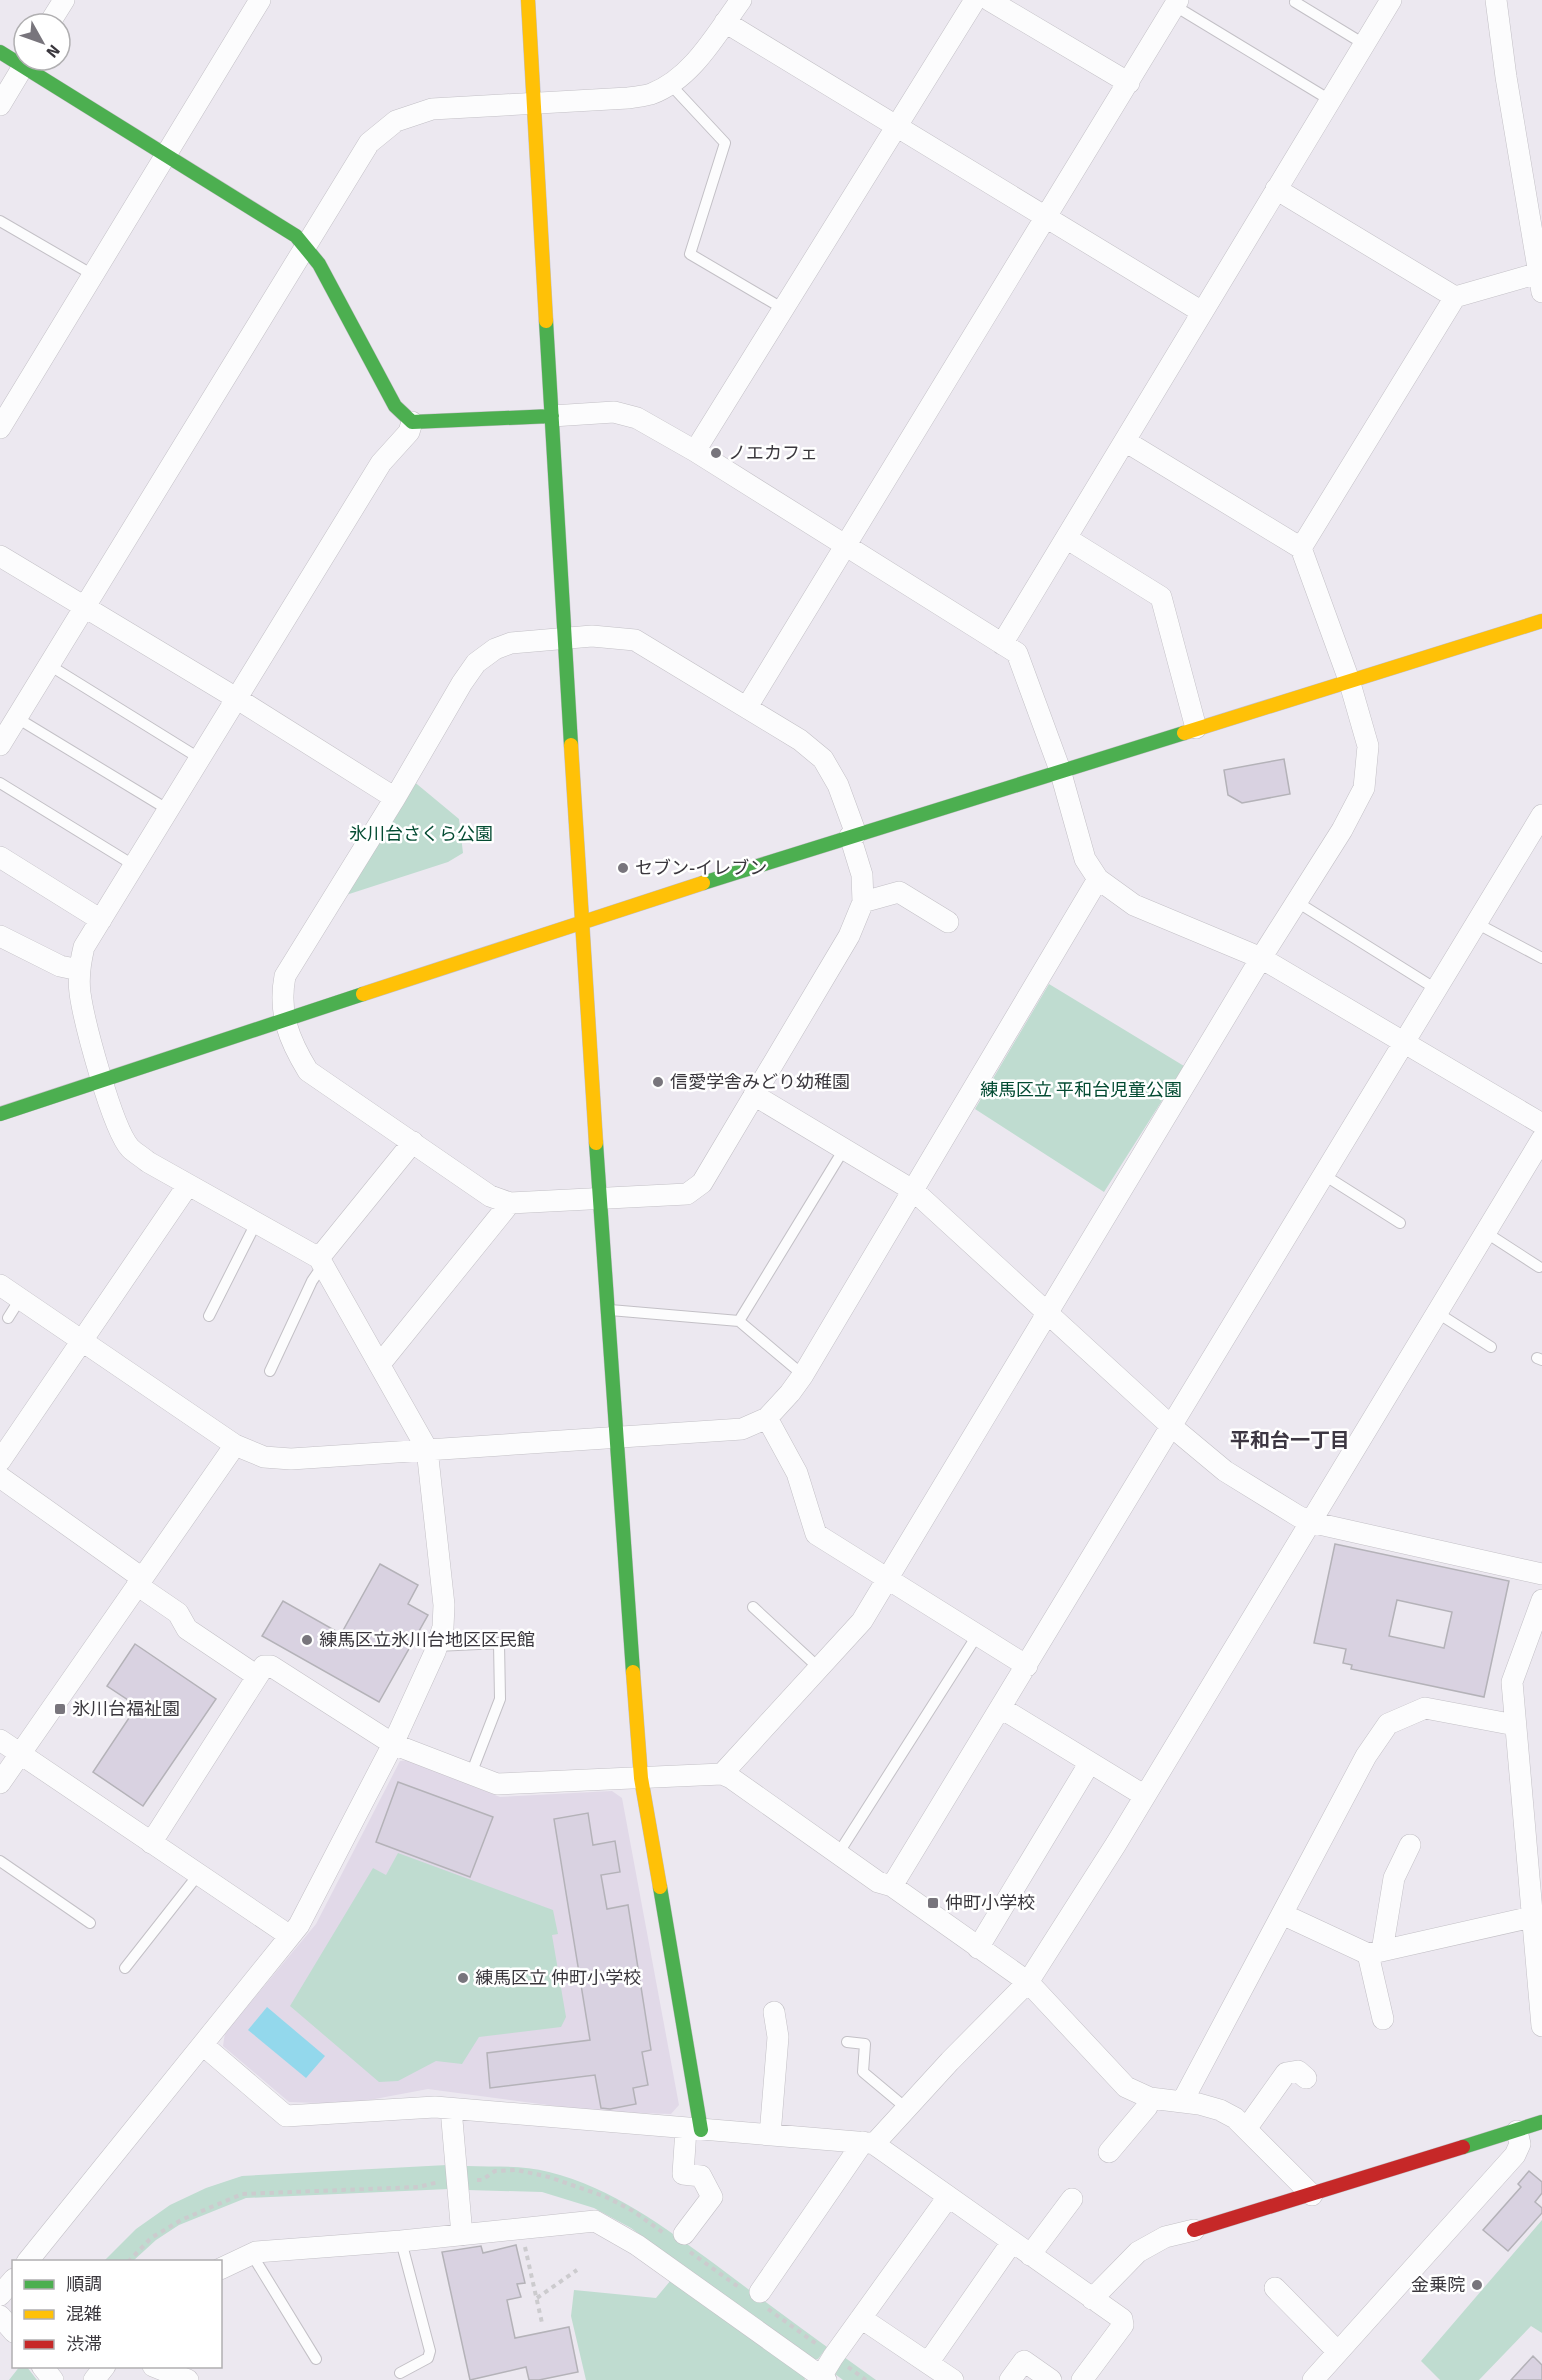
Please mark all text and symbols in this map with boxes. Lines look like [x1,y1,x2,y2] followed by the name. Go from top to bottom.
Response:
[12,12,72,72] north arrow
[41,40,64,62] text: N
[728,442,818,464] place label: ノエカフェ
[709,446,723,460] marker: ノエカフェ
[349,823,493,845] park label: 氷川台さくら公園
[635,857,767,879] place label: セブン-イレブン
[616,861,630,875] marker: セブン-イレブン
[670,1071,850,1093] place label: 信愛学舎みどり幼稚園
[651,1075,665,1089] marker: 信愛学舎みどり幼稚園
[980,1079,1182,1101] park label: 練馬区立 平和台児童公園
[1230,1428,1350,1453] district label: 平和台一丁目
[319,1629,535,1651] place label: 練馬区立氷川台地区区民館
[300,1633,314,1647] marker: 練馬区立氷川台地区区民館
[72,1698,180,1720] place label: 氷川台福祉園
[53,1702,67,1716] marker: 氷川台福祉園
[945,1892,1035,1914] place label: 仲町小学校
[926,1896,940,1910] marker: 仲町小学校
[475,1967,641,1989] place label: 練馬区立 仲町小学校
[456,1971,470,1985] marker: 練馬区立 仲町小学校
[12,2260,222,2368] legend
[66,2273,102,2295] text: 順調
[1411,2274,1465,2296] place label: 金乗院
[1470,2278,1484,2292] marker: 金乗院
[66,2303,102,2325] text: 混雑
[66,2333,102,2355] text: 渋滞

